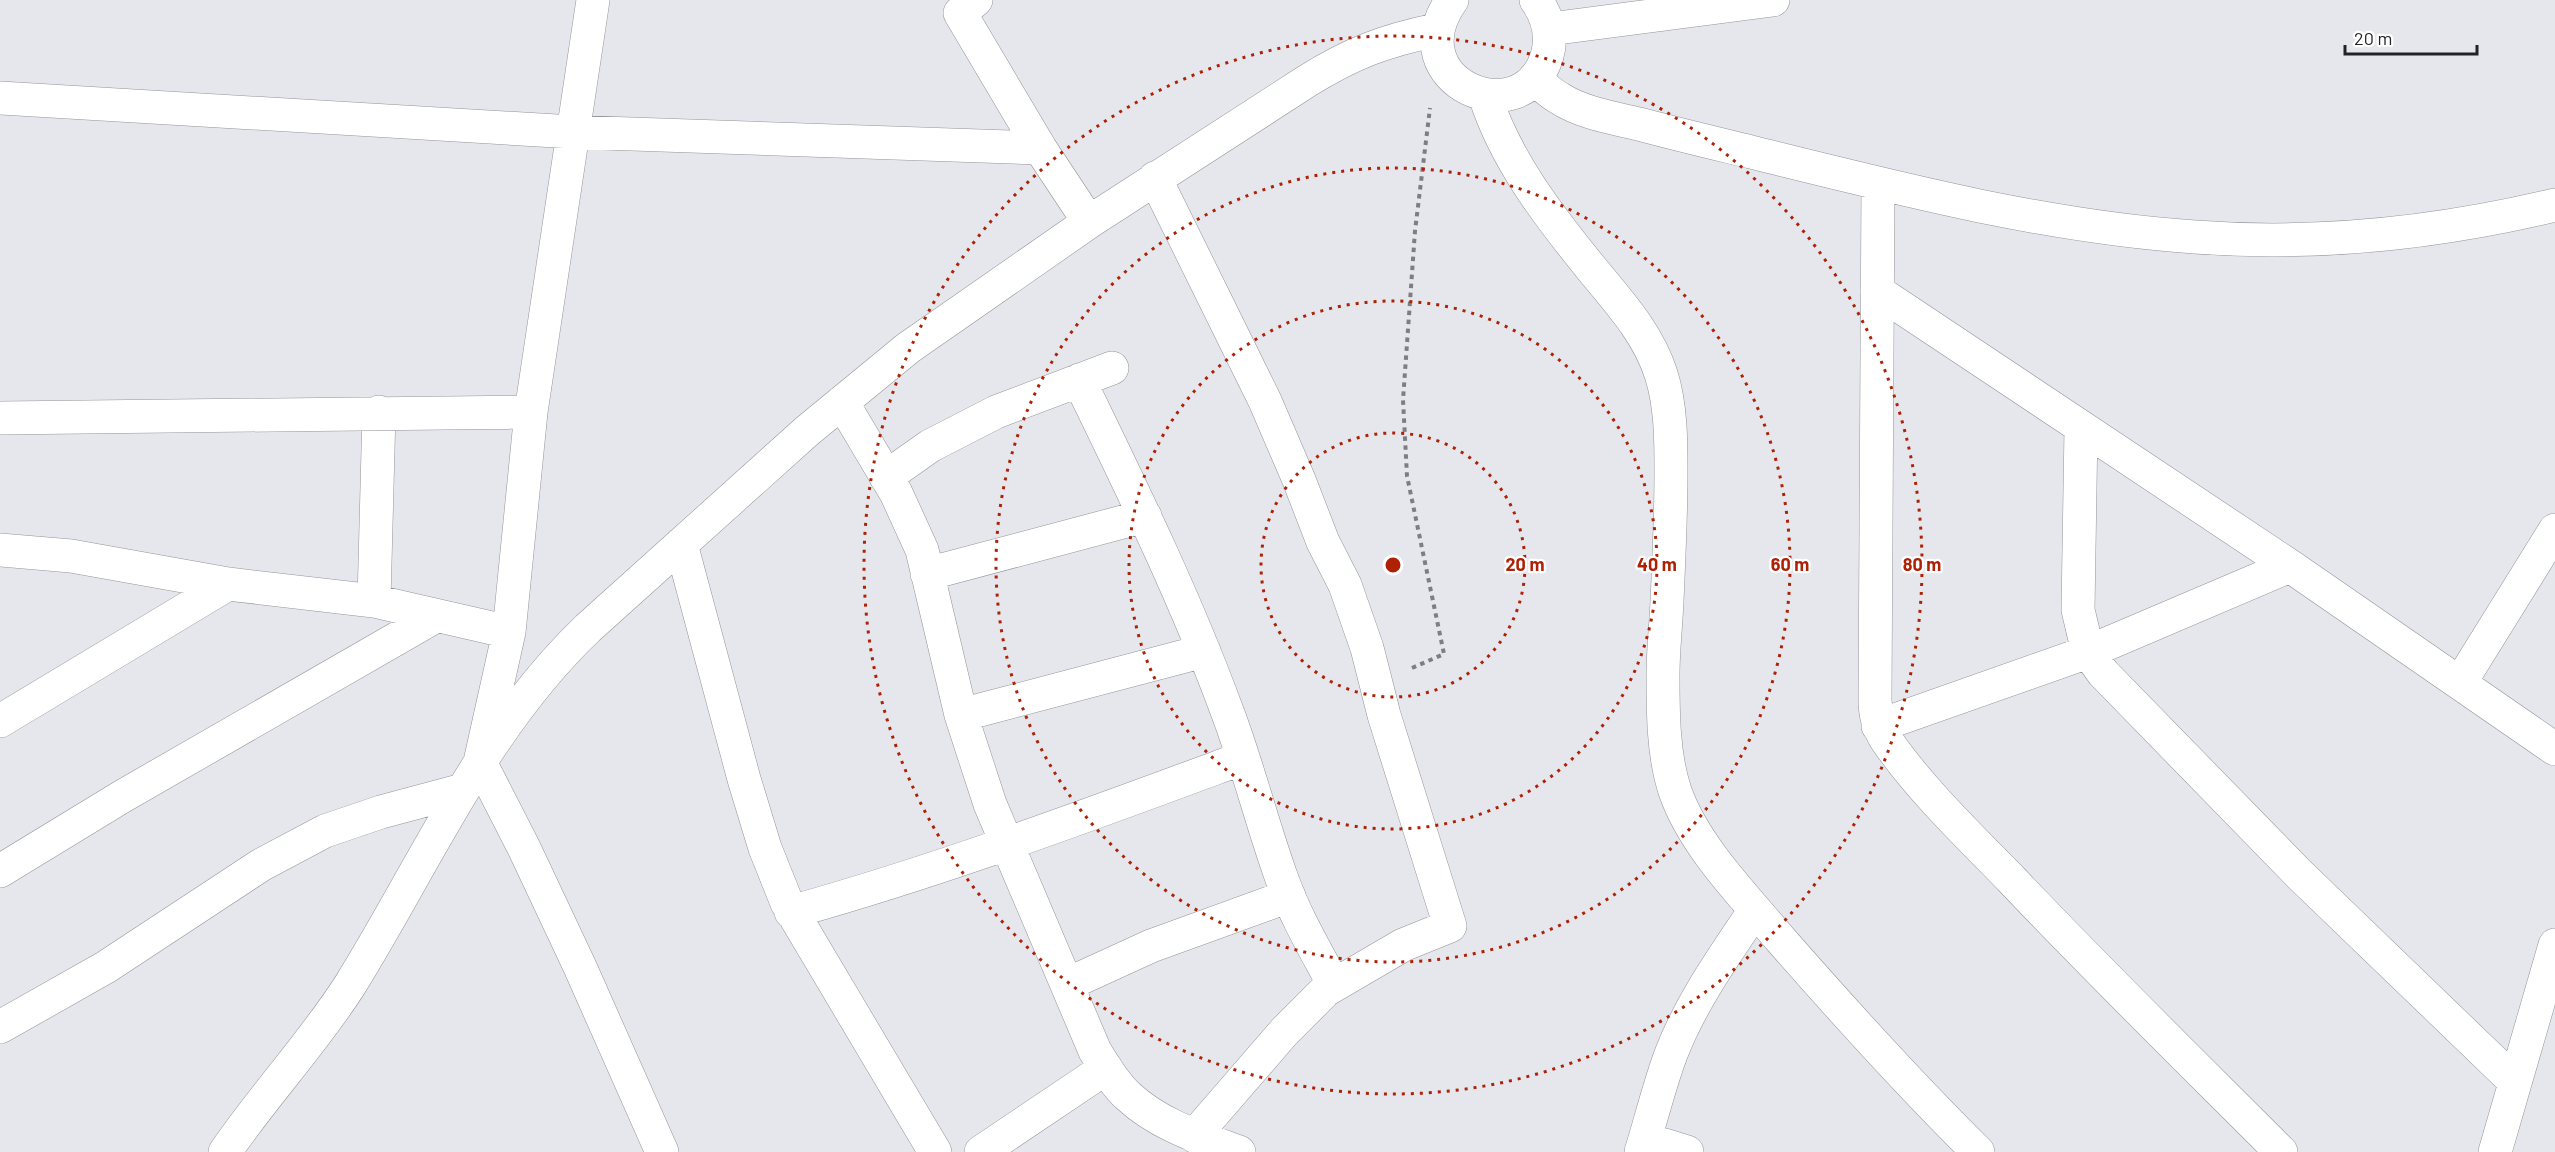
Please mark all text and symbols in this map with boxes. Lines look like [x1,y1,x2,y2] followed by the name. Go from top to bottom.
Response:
[2345,18,2477,56] scale bar
[2354,27,2392,49] text: 20 m
[1506,553,1544,575] text: 20 m
[1637,553,1677,575] text: 40 m
[1771,553,1809,575] text: 60 m
[1903,553,1941,575] text: 80 m
[1383,555,1403,575] centre of rings

